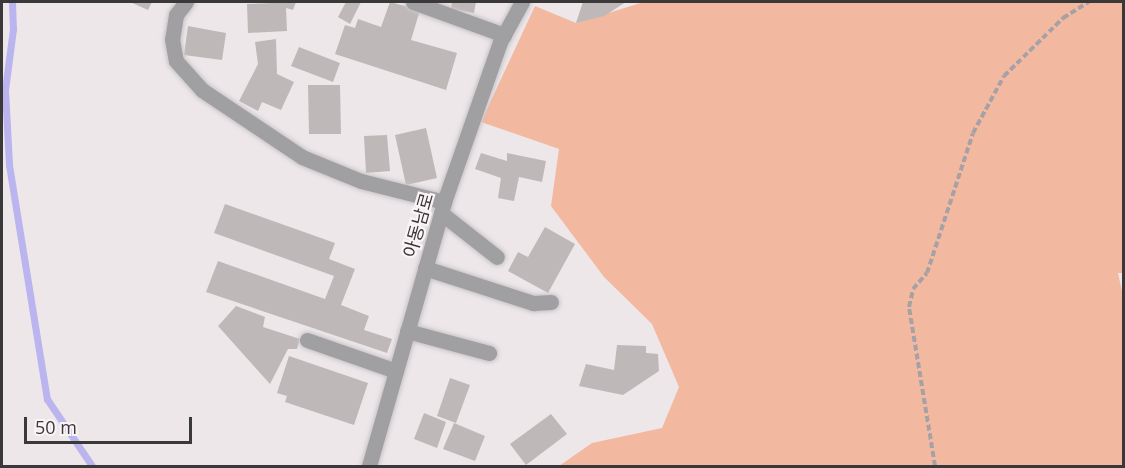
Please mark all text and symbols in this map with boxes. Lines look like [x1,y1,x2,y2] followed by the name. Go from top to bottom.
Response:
[398,190,438,260] street label: 아동남로
[27,405,195,443] scale bar
[35,415,77,439] text: 50 m

